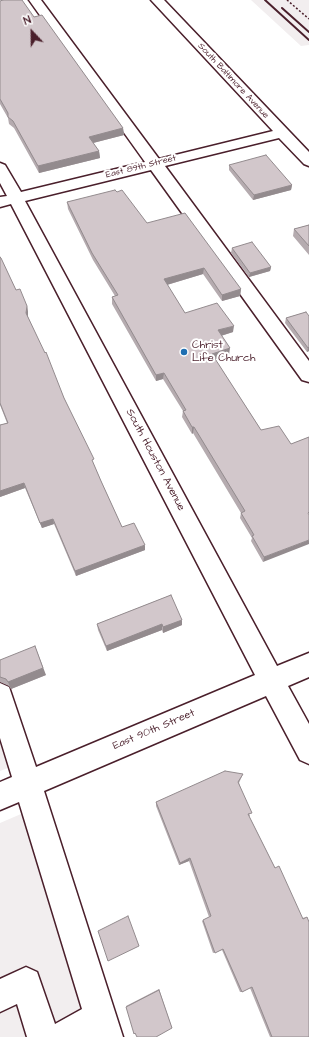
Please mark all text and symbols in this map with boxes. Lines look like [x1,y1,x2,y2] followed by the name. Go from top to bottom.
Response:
[12,12,52,52] north arrow
[21,12,33,29] text: N
[195,41,271,121] street label: South Baltimore Avenue
[105,153,177,181] street label: East 89th Street
[192,339,255,365] place label: Christ Life Church
[179,347,189,357] marker: Christ Life Church
[123,407,187,513] street label: South Houston Avenue
[111,707,197,753] street label: East 90th Street

